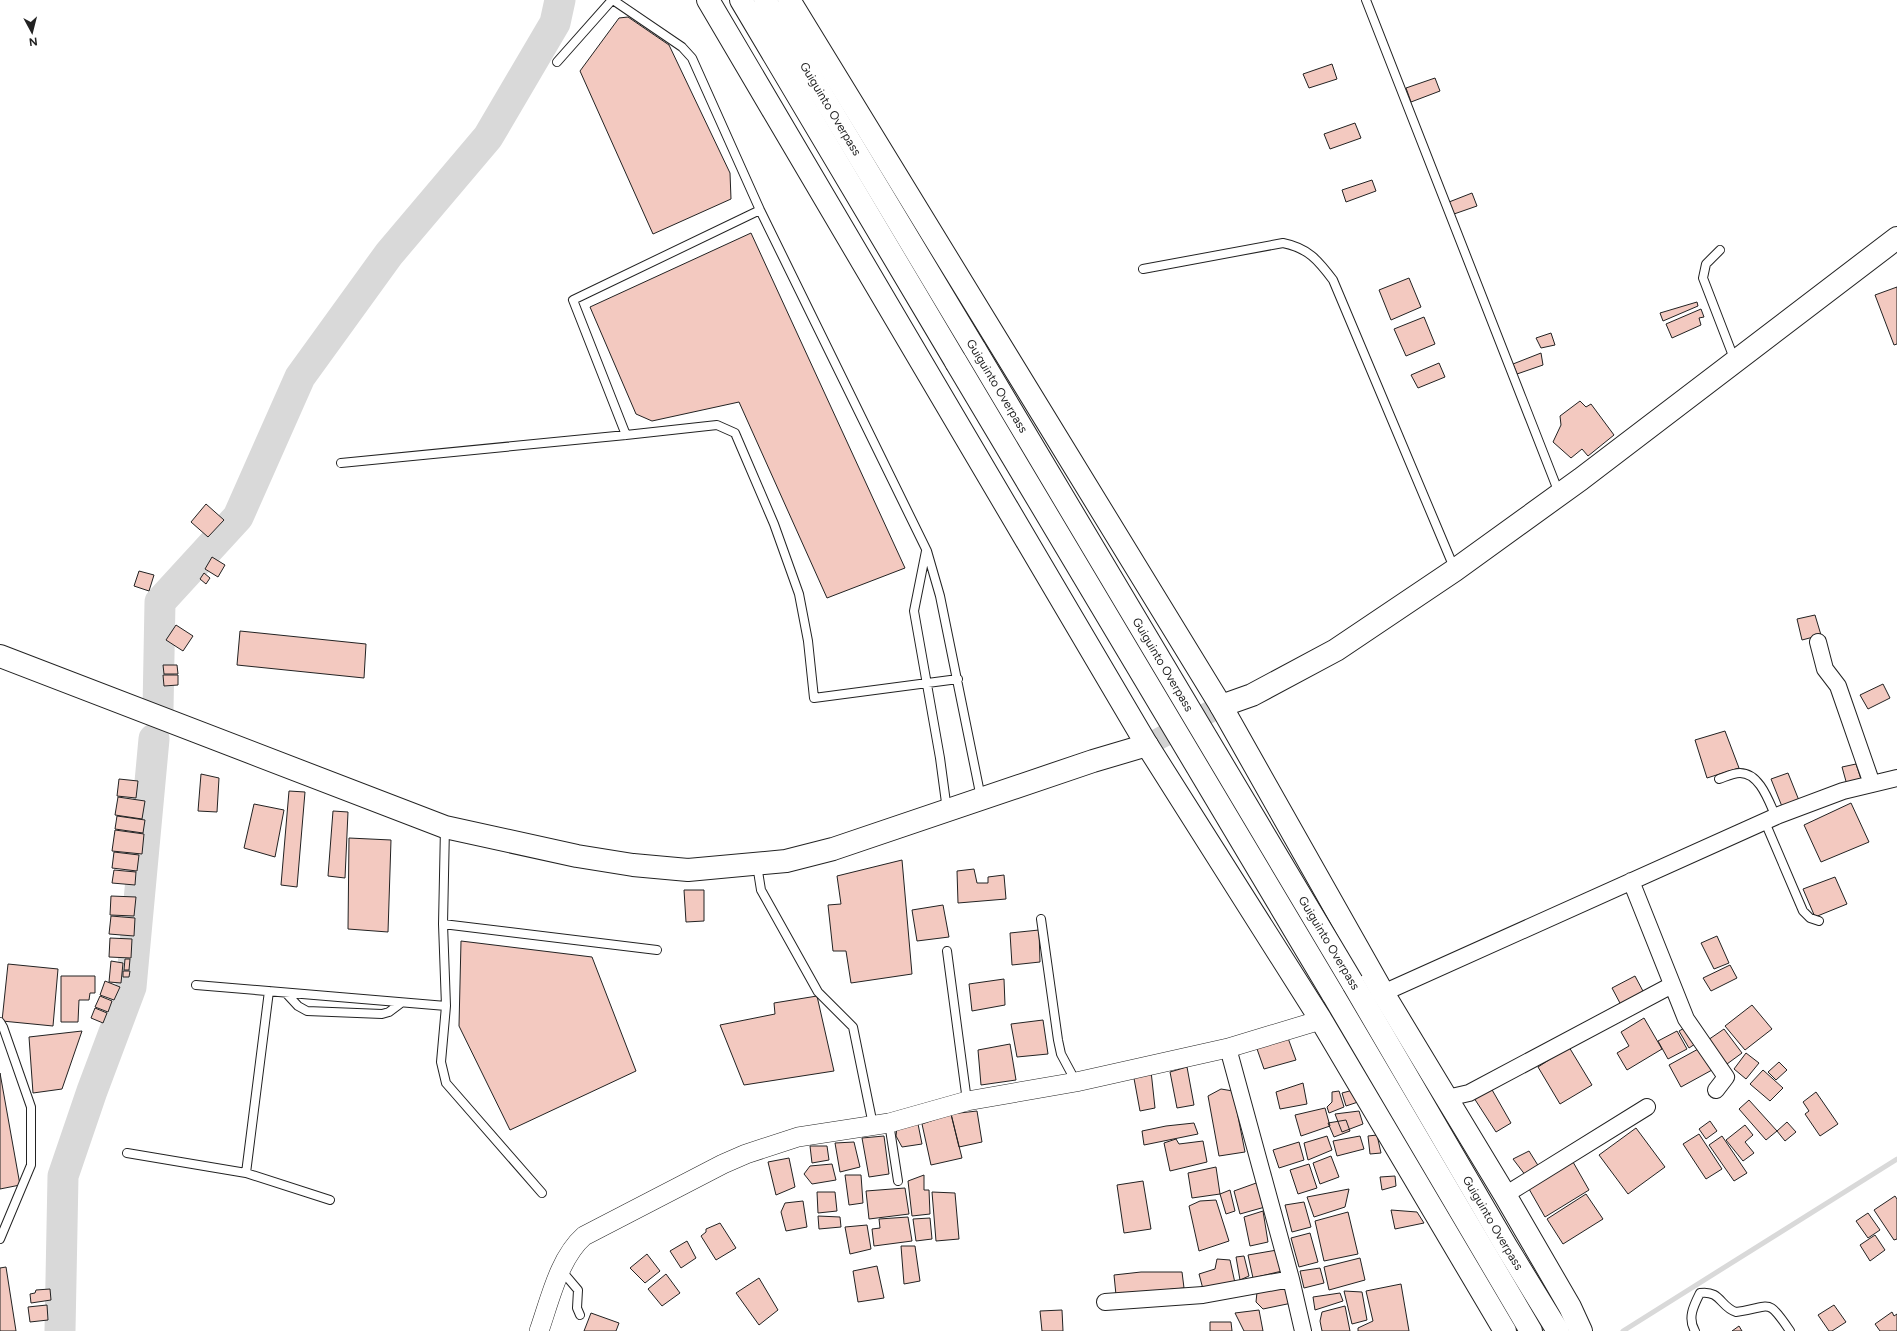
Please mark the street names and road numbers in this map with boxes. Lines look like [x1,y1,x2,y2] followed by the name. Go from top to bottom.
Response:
[797,59,864,159] street label: Guiguinto Overpass
[964,337,1031,436] street label: Guiguinto Overpass
[1129,615,1196,714] street label: Guiguinto Overpass
[1296,894,1363,993] street label: Guiguinto Overpass
[1460,1173,1526,1273] street label: Guiguinto Overpass

